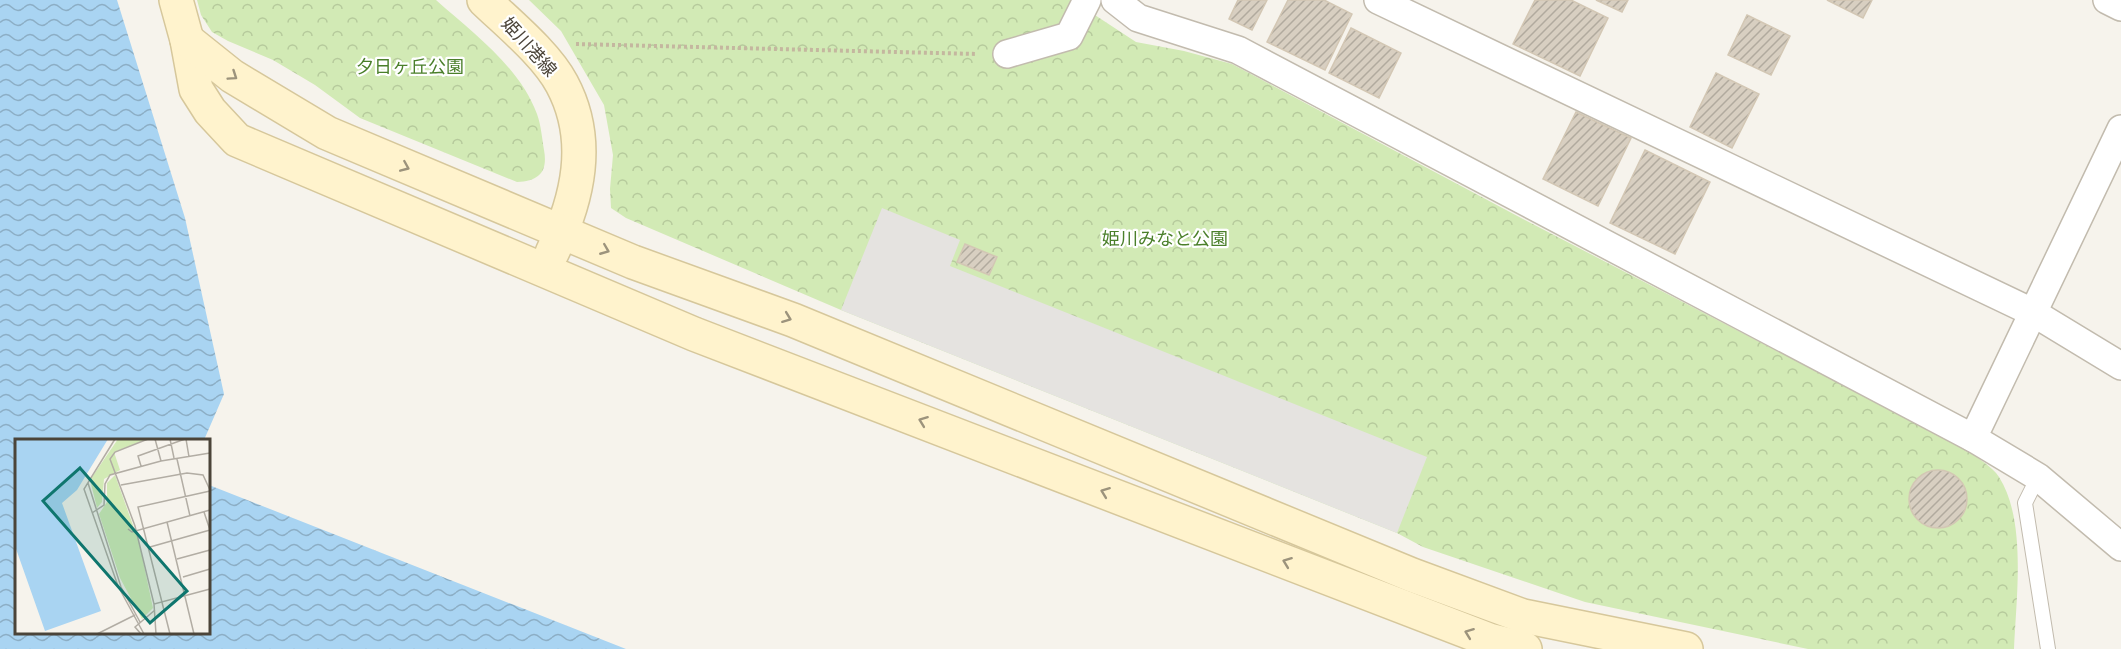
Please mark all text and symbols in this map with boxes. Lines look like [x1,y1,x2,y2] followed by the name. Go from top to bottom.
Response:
[497,14,561,80] street label: 姫川港線
[356,57,464,77] park label: 夕日ヶ丘公園
[227,69,238,80] one-way arrow
[399,160,410,172] one-way arrow
[1102,229,1228,249] park label: 姫川みなと公園
[598,243,609,255] one-way arrow
[781,311,792,324] one-way arrow
[918,416,929,428] one-way arrow
[15,439,210,634] inset map
[1100,486,1111,499] one-way arrow
[1282,557,1293,569] one-way arrow
[1464,627,1475,640] one-way arrow

